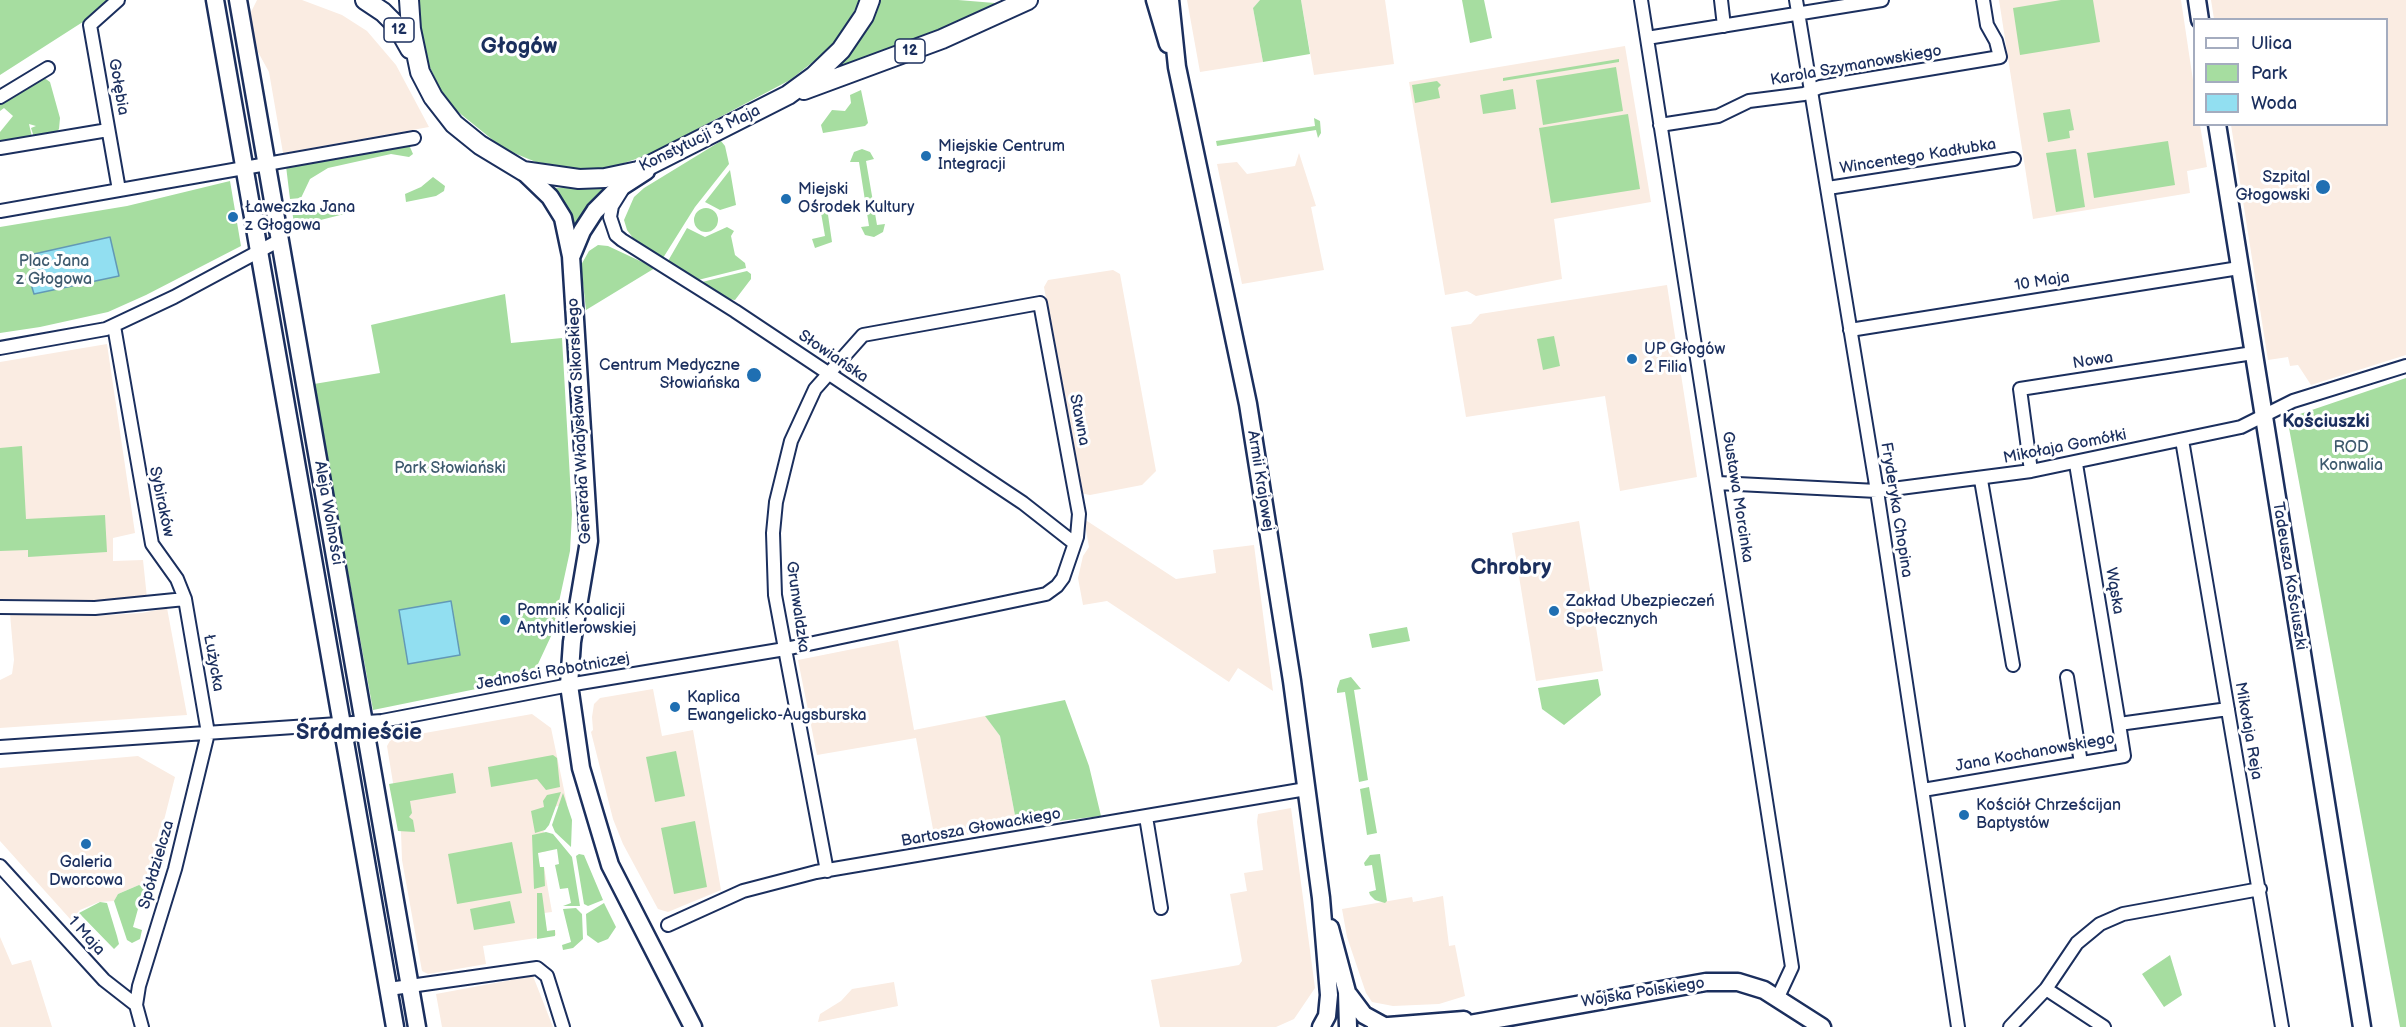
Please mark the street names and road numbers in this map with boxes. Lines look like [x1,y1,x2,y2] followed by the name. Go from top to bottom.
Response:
[384,18,414,42] road number: 12
[895,39,925,63] road number: 12
[1769,41,1943,91] street label: Karola Szymanowskiego
[104,57,132,117] street label: Gołębia
[636,101,764,177] street label: Konstytucji 3 Maja
[1838,135,1998,179] street label: Wincentego Kadłubka
[2013,268,2071,296] street label: 10 Maja
[564,297,596,545] street label: Generała Władysława Sikorskiego
[794,327,872,387] street label: Słowiańska
[2071,348,2115,374] street label: Nowa
[1065,393,1093,447] street label: Stawna
[2002,426,2128,468] street label: Mikołaja Gomółki
[1243,429,1277,533] street label: Armii Krajowej
[1717,430,1757,564] street label: Gustawa Morcinka
[1876,441,1916,579] street label: Fryderyka Chopina
[309,459,347,567] street label: Aleja Wolności
[144,465,178,539] street label: Sybiraków
[2268,501,2310,651] street label: Tadeusza Kościuszki
[781,560,813,654] street label: Grunwaldzka
[2100,566,2128,616] street label: Wąska
[199,633,227,693] street label: Łużycka
[475,649,631,695] street label: Jedności Robotniczej
[2230,681,2266,781] street label: Mikołaja Reja
[1954,730,2116,776] street label: Jana Kochanowskiego
[900,805,1062,851] street label: Bartosza Głowackiego
[135,818,179,912] street label: Spółdzielcza
[63,912,109,960] street label: 1 Maja
[1580,974,1706,1012] street label: Wojska Polskiego

